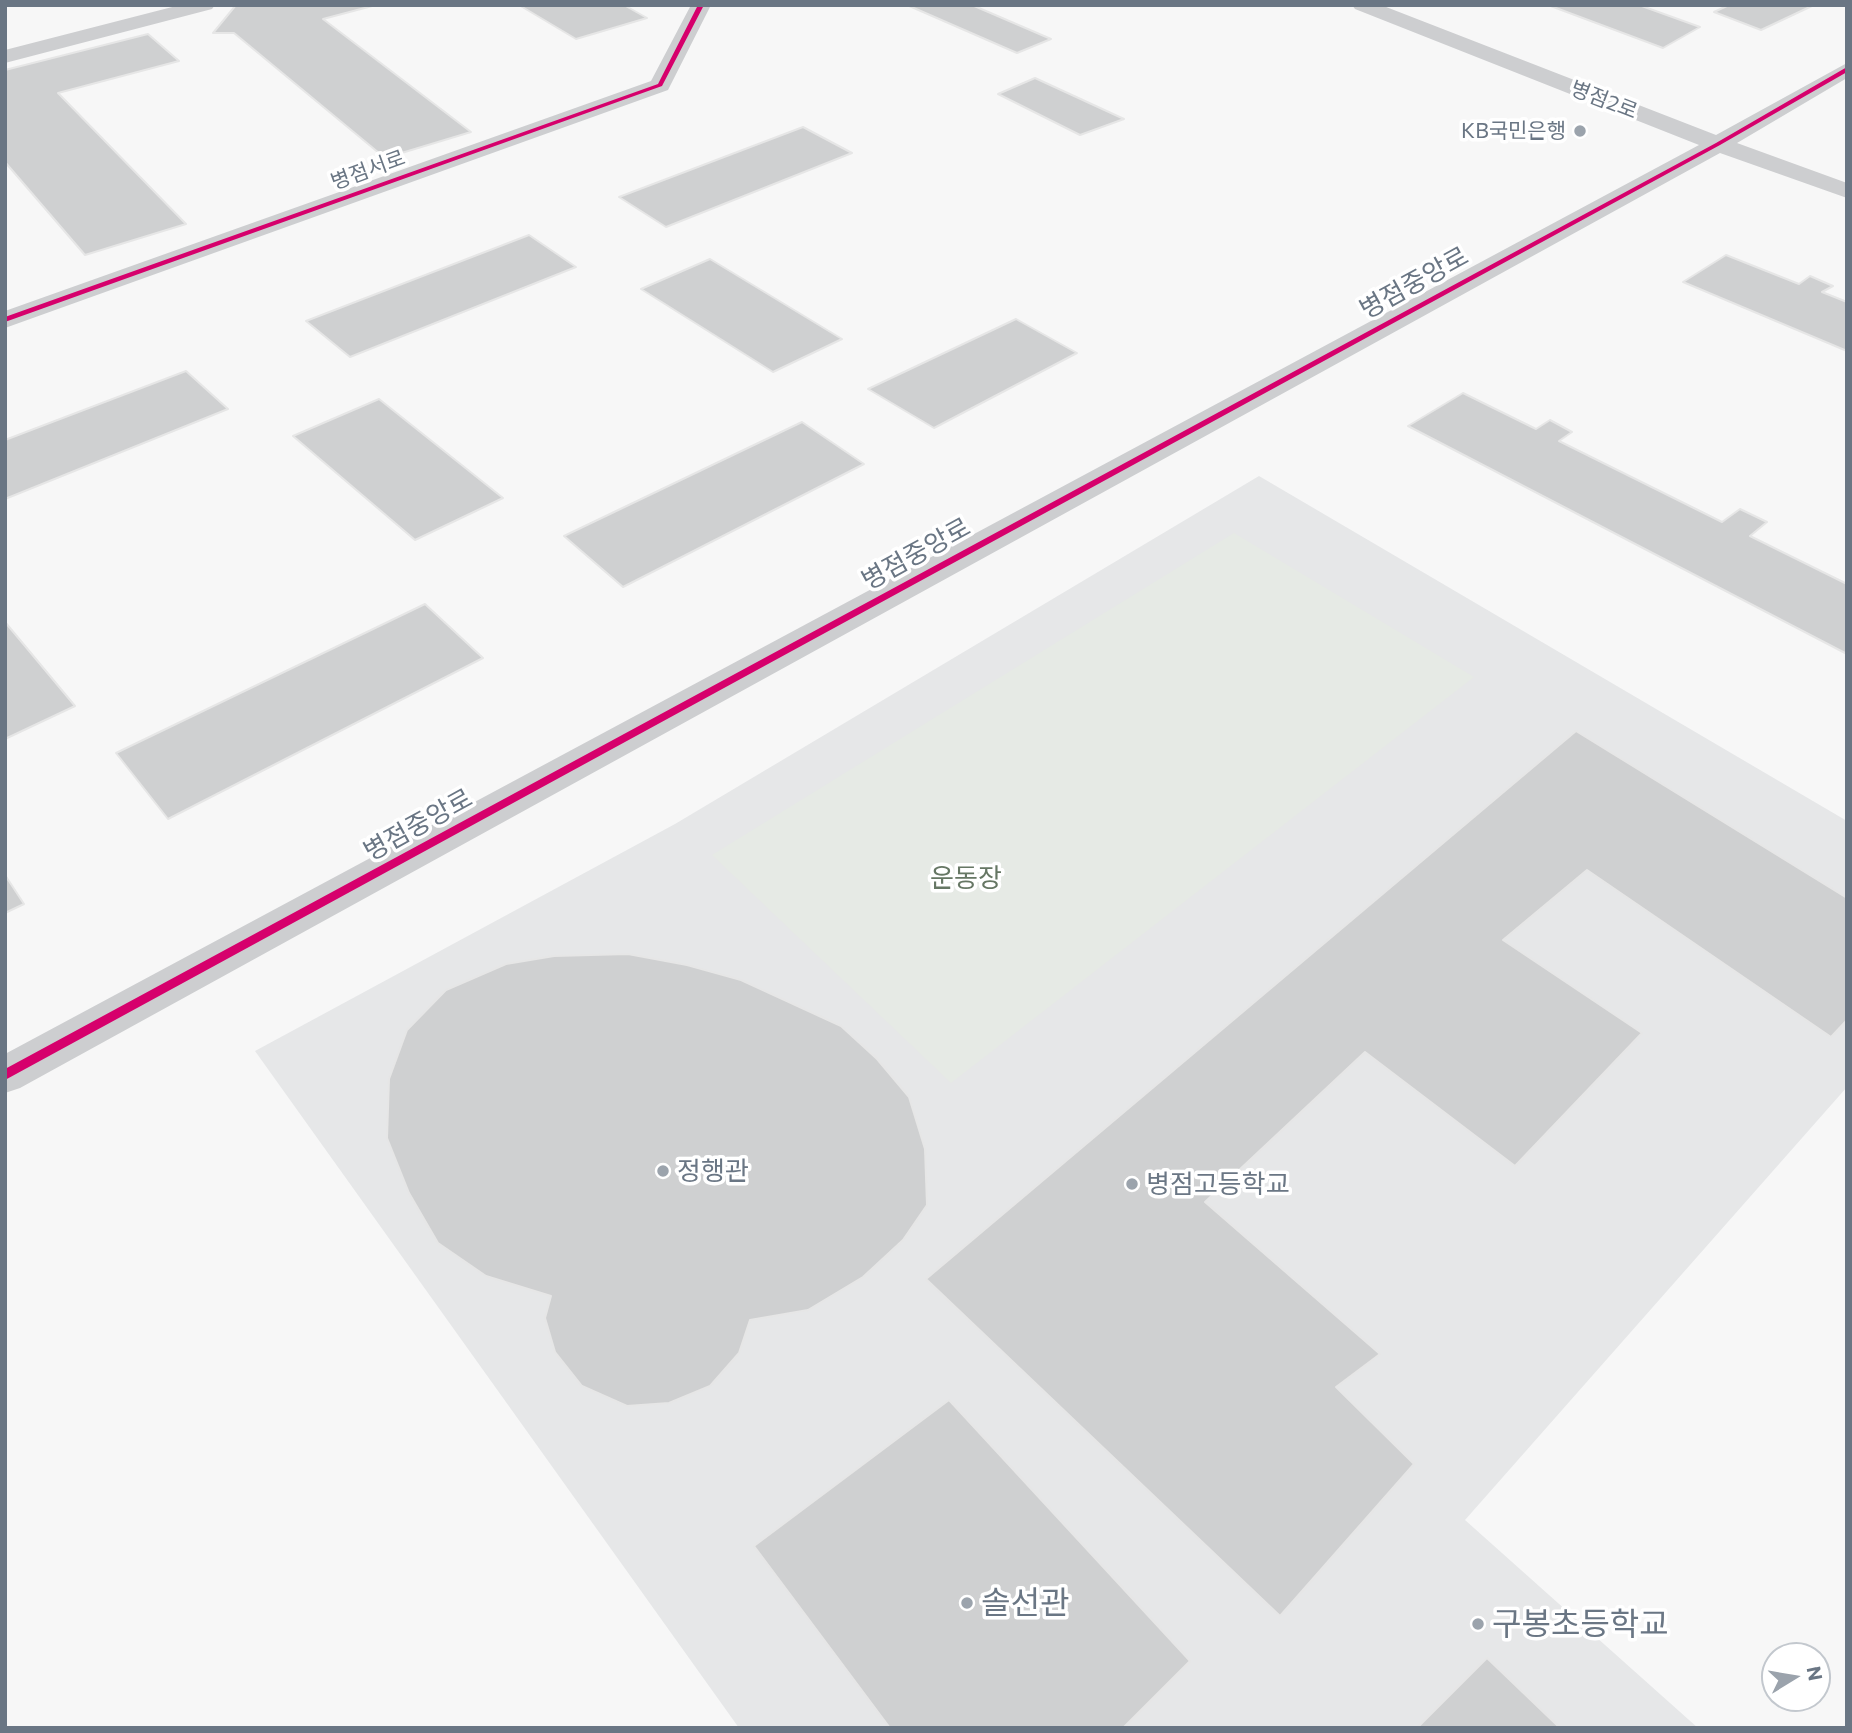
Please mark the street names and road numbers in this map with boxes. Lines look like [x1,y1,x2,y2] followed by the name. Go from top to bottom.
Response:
[1567,76,1641,124] street label: 병점2로
[327,145,409,195] street label: 병점서로
[1354,240,1474,326] street label: 병점중앙로
[856,511,976,597] street label: 병점중앙로
[358,782,478,868] street label: 병점중앙로

